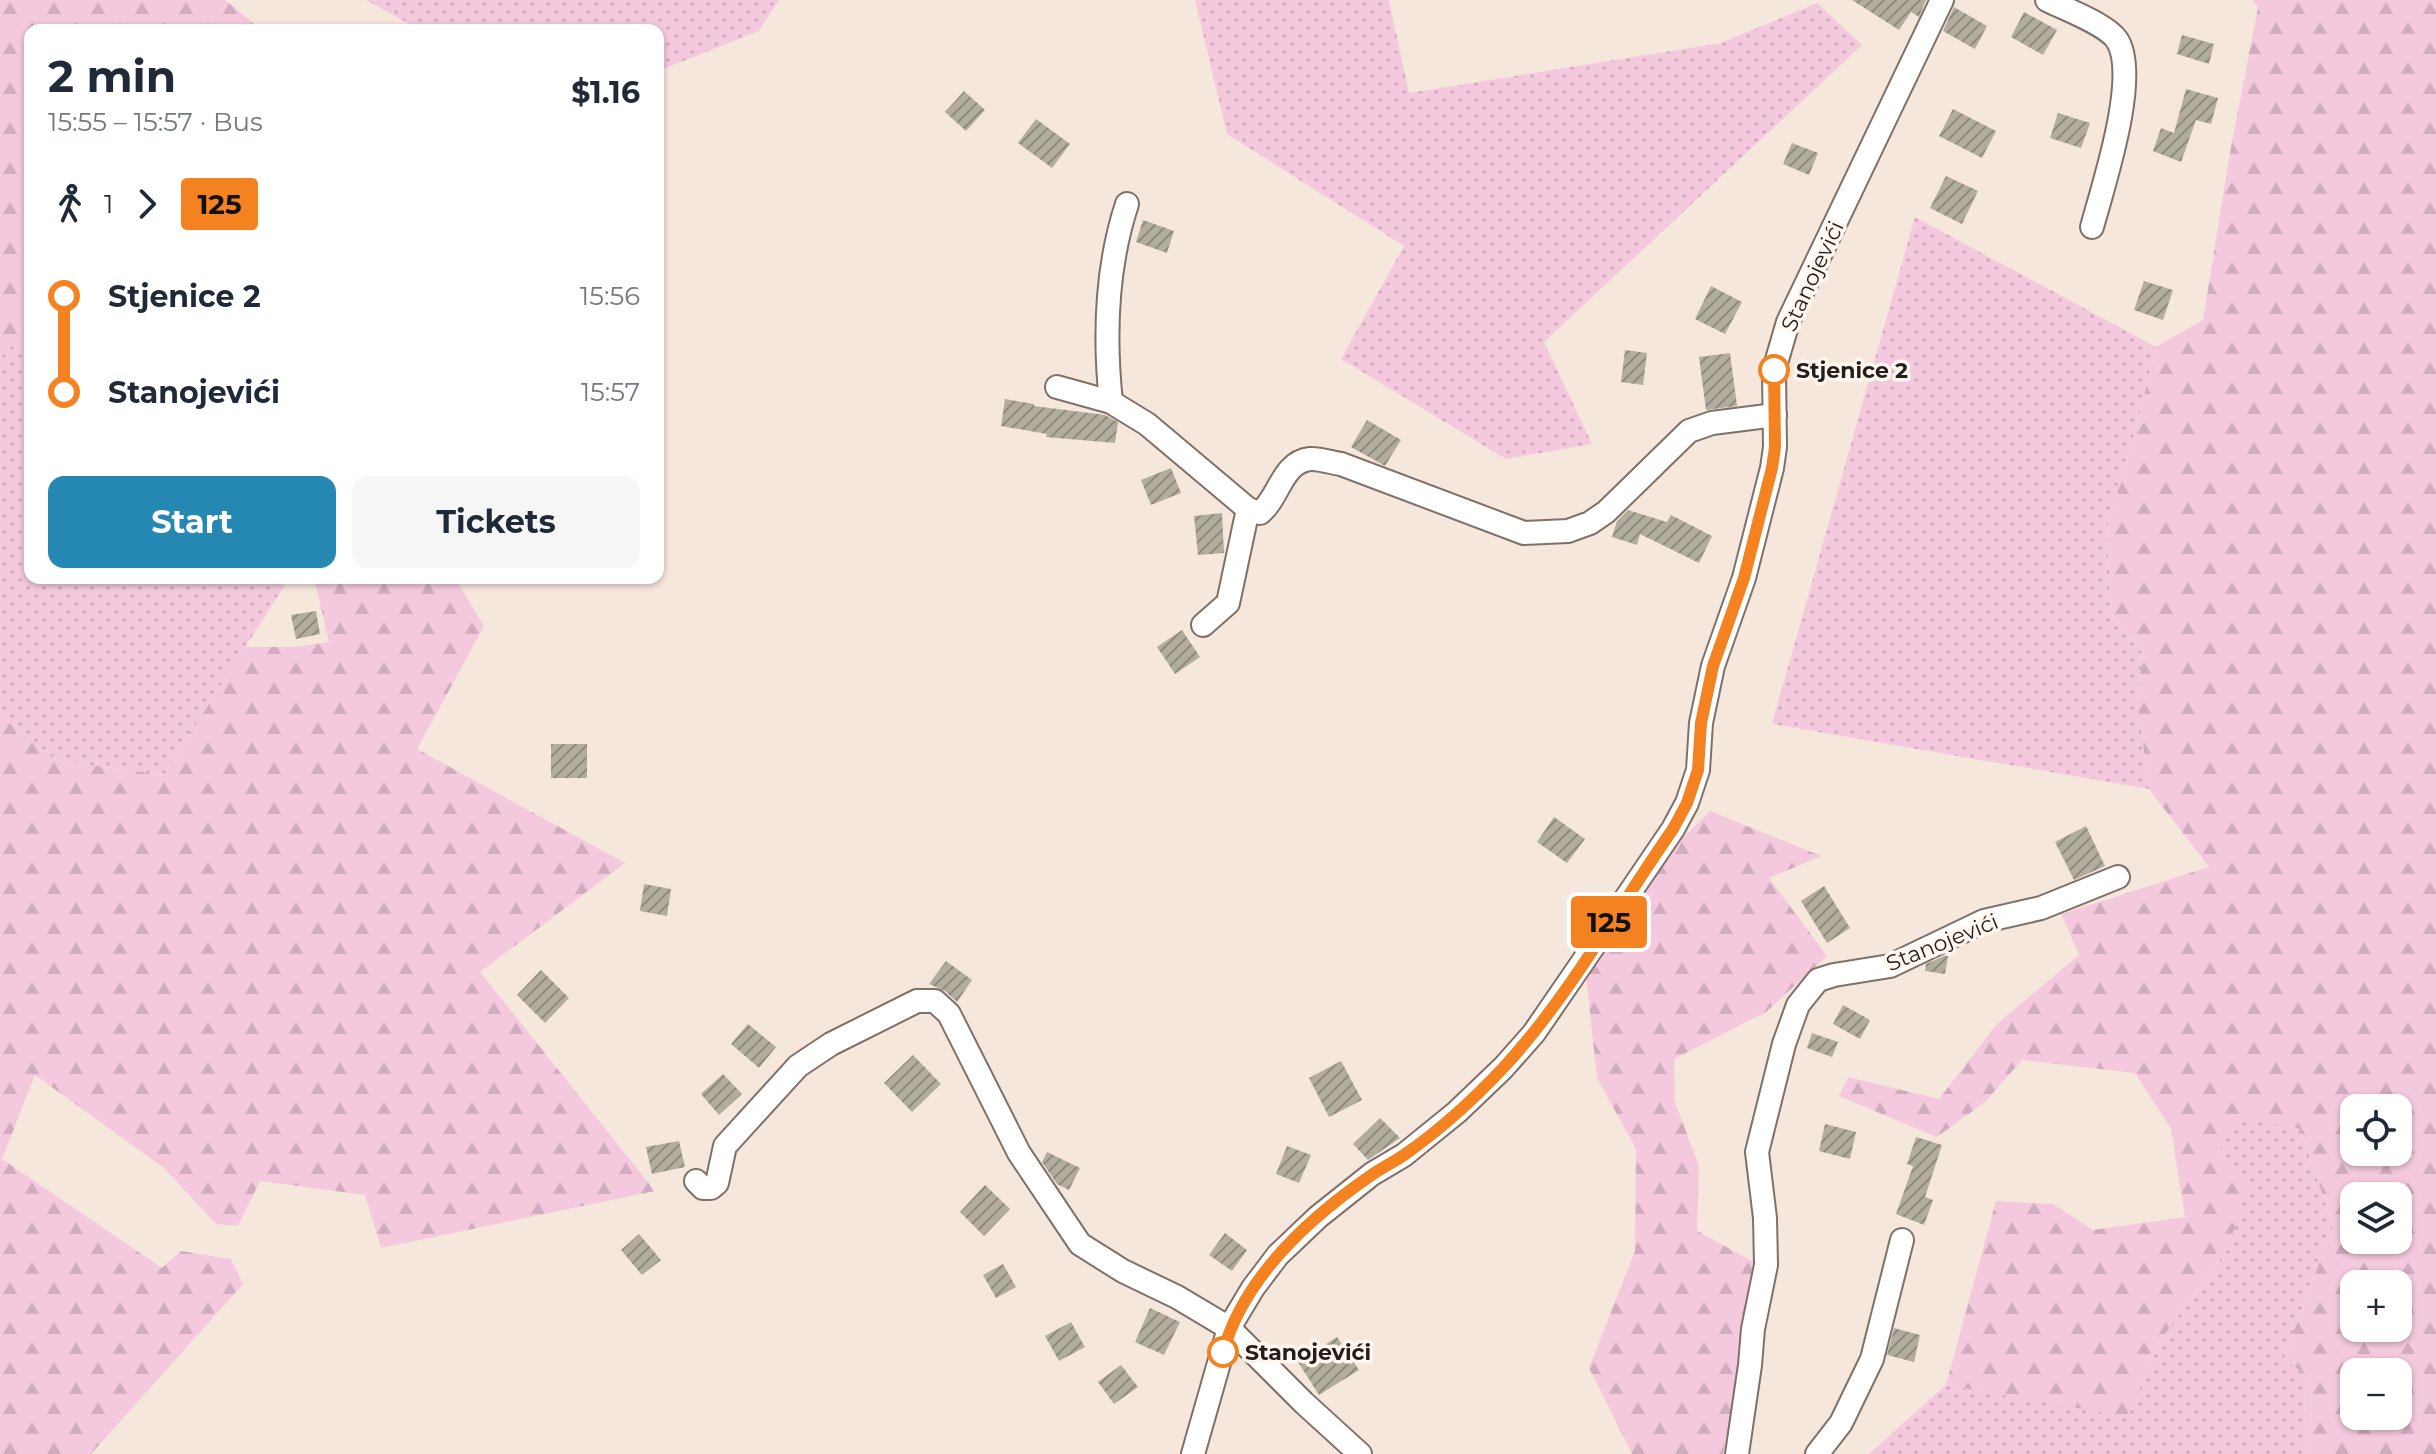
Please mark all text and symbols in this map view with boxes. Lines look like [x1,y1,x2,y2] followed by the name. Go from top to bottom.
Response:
[48,49,176,103] text: 2 min
[571,74,640,111] text: $1.16
[48,106,263,138] text: 15:55 – 15:57 · Bus
[48,182,92,226] icon: walk
[125,182,169,226] icon: forward
[197,187,242,221] text: 125
[104,188,113,220] text: 1
[1775,217,1850,336] street label: Stanojevići
[108,278,261,315] text: Stjenice 2
[580,280,640,312] text: 15:56
[1759,355,1789,385] marker: Stjenice 2
[1796,357,1908,384] place label: Stjenice 2
[108,374,280,411] text: Stanojevići
[581,376,640,408] text: 15:57
[48,476,336,568] button: Start
[352,476,640,568] button: Tickets
[1563,896,1655,948] line badge: 125
[1587,905,1631,939] text: 125
[1882,908,2002,977] street label: Stanojevići
[2340,1094,2412,1430] map controls
[2340,1094,2412,1166] button: locate
[2340,1182,2412,1254] button: layers
[2340,1270,2412,1342] button: +
[1208,1337,1238,1367] marker: Stanojevići
[1245,1339,1371,1366] place label: Stanojevići
[2340,1358,2412,1430] button: −

